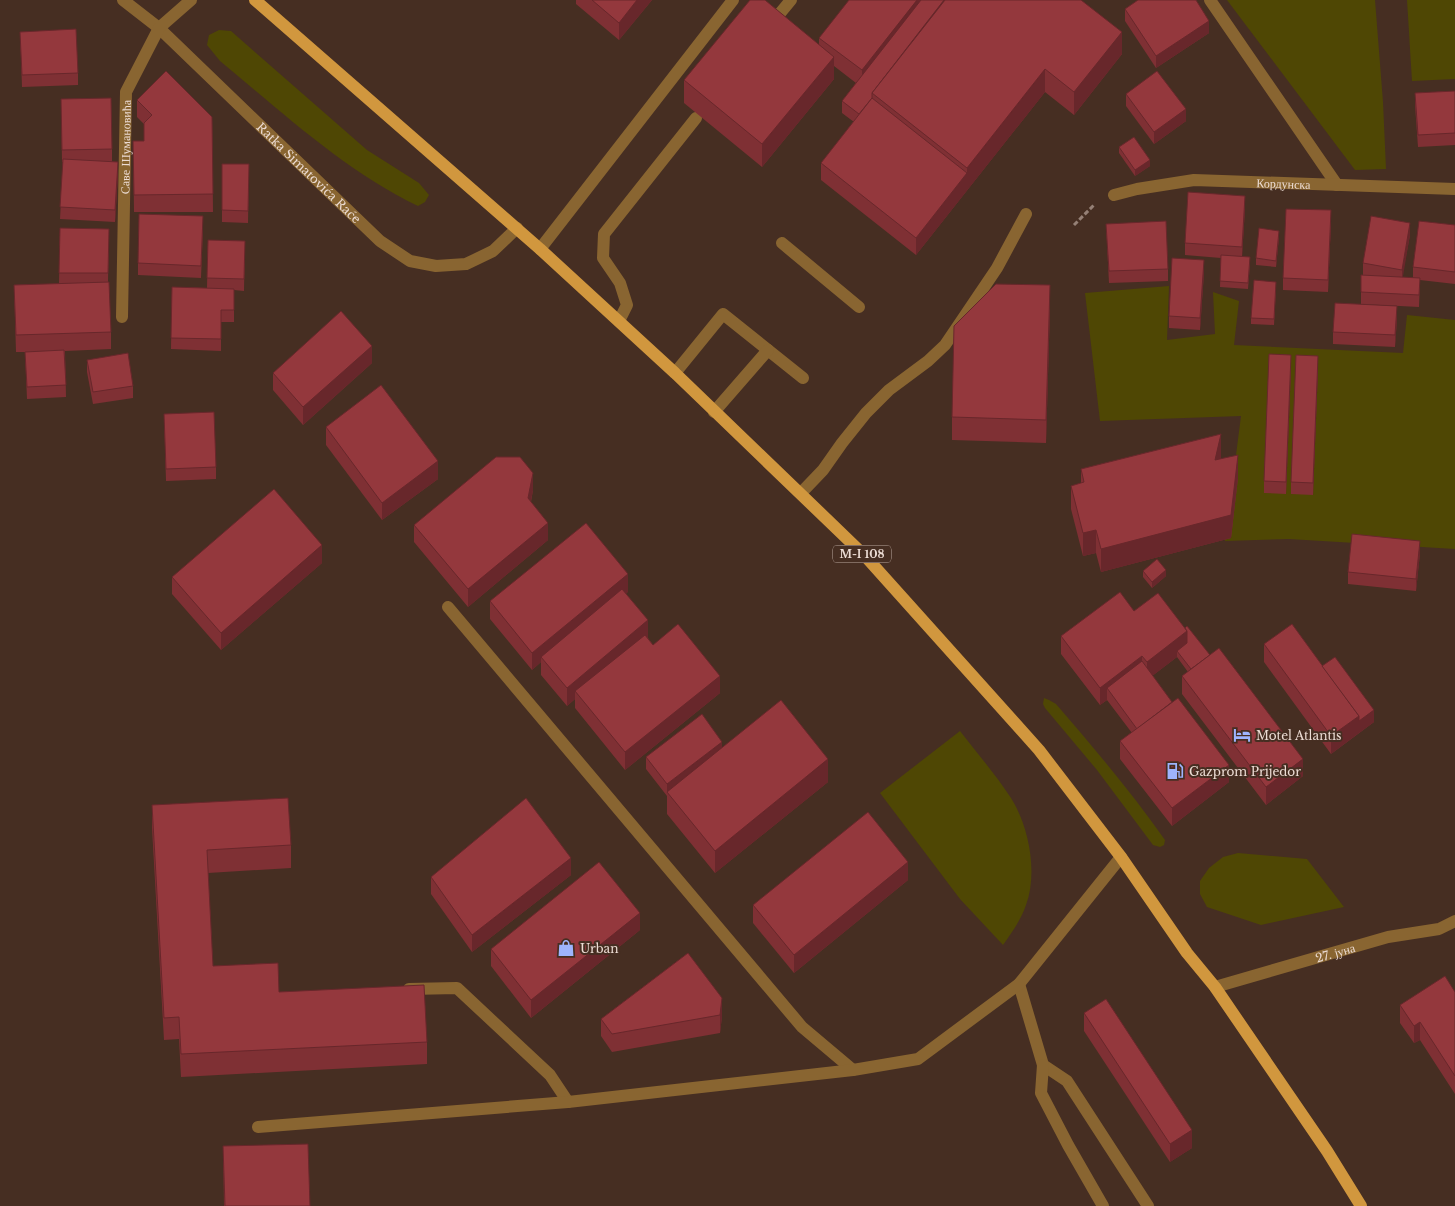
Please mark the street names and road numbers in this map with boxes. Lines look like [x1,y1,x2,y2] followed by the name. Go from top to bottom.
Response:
[117,99,133,194] street label: Саве Шумановића
[254,119,364,226] street label: Ratka Simatovića Raće
[1256,175,1311,192] street label: Кордунска
[833,546,891,562] road number: M-I 108
[1314,939,1357,965] street label: 27. јуна

